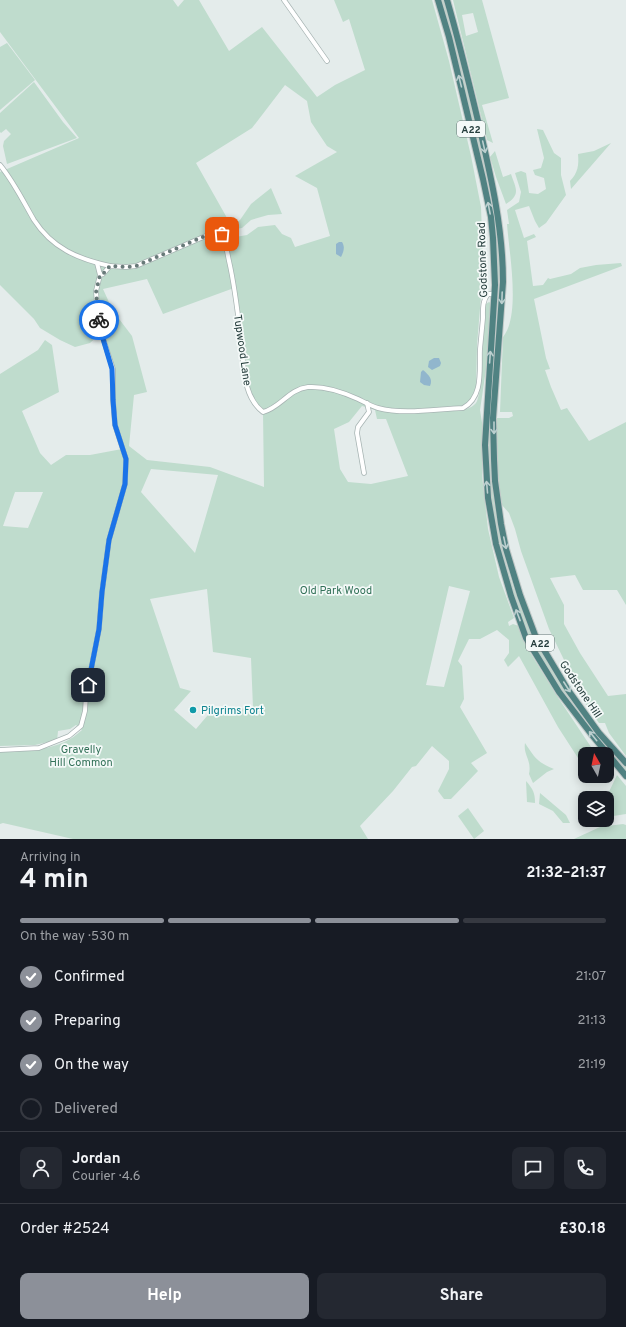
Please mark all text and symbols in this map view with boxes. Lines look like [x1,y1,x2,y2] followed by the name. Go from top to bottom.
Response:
[455,75,463,88] one-way arrow
[457,121,485,137] road number: A22
[480,140,488,153] one-way arrow
[485,202,493,215] one-way arrow
[205,217,239,251] pin
[475,222,491,298] street label: Godstone Road
[211,223,233,245] icon: bag
[499,291,506,304] one-way arrow
[79,300,119,340] courier
[88,309,110,331] icon: bike
[230,314,254,387] street label: Tupwood Lane
[487,351,494,364] one-way arrow
[490,421,498,434] one-way arrow
[484,481,491,494] one-way arrow
[502,536,510,549] one-way arrow
[300,584,372,598] park label: Old Park Wood
[513,609,521,621] one-way arrow
[526,635,554,651] road number: A22
[556,658,605,721] street label: Godstone Hill
[71,668,105,702] pin
[77,674,99,696] icon: home
[563,681,571,692] one-way arrow
[201,704,264,718] place label: Pilgrims Fort
[188,705,198,715] marker: Pilgrims Fort
[589,731,597,742] one-way arrow
[49,743,113,770] park label: Gravelly Hill Common
[578,747,614,783] north arrow
[578,747,614,827] map controls
[578,791,614,827] button: layers
[20,850,81,866] text: Arriving in
[20,864,89,897] text: 4 min
[526,864,606,883] text: 21:32–21:37
[20,929,129,945] text: On the way · 530 m
[20,966,42,988] icon: check
[54,968,125,987] text: Confirmed
[576,969,606,985] text: 21:07
[20,1010,42,1032] icon: check
[54,1012,121,1031] text: Preparing
[578,1013,606,1029] text: 21:13
[20,1054,42,1076] icon: check
[54,1056,129,1075] text: On the way
[578,1057,606,1073] text: 21:19
[54,1100,118,1119] text: Delivered
[20,1147,62,1189] button: person
[512,1147,554,1189] button: chat
[564,1147,606,1189] button: phone
[72,1150,121,1169] text: Jordan
[72,1169,140,1185] text: Courier · 4.6
[20,1220,110,1239] text: Order #2524
[559,1220,606,1239] text: £30.18
[20,1273,309,1319] button: Help
[317,1273,606,1319] button: Share

